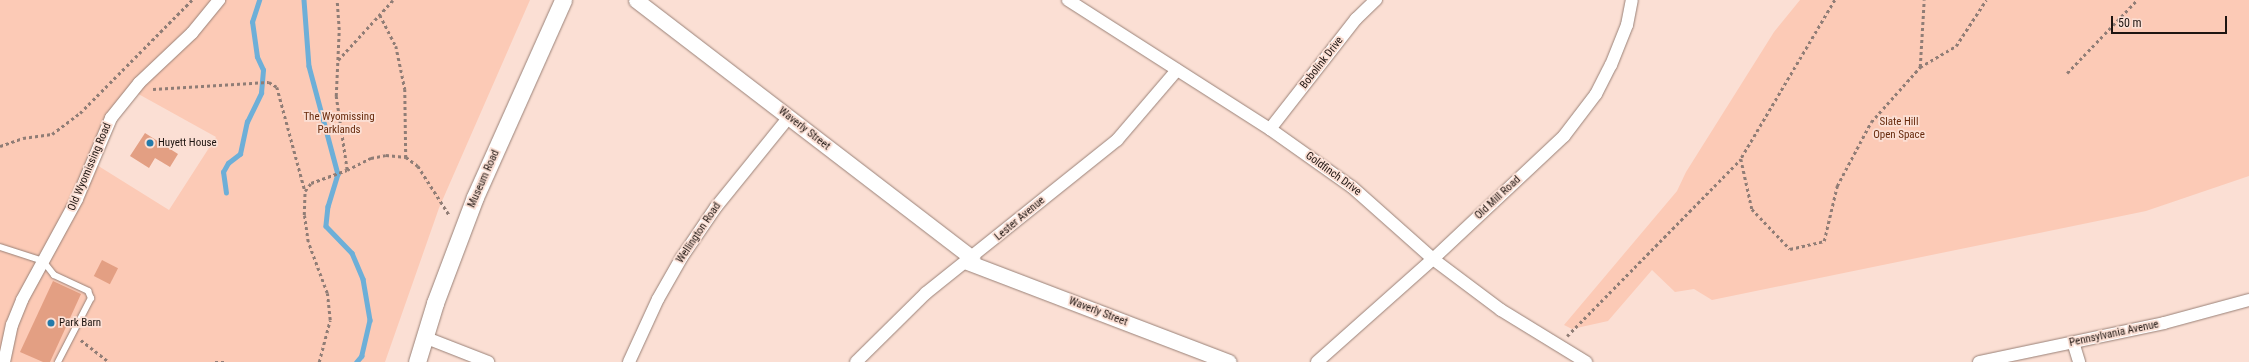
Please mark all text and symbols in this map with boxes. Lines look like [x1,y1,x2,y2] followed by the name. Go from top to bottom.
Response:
[2113,8,2229,34] scale bar
[2118,16,2142,30] text: 50 m
[1298,34,1346,92] street label: Bobolink Drive
[776,105,832,153] street label: Waverly Street
[303,111,375,137] park label: The Wyomissing Parklands
[1873,116,1925,142] park label: Slate Hill Open Space
[66,121,114,213] street label: Old Wyomissing Road
[158,136,217,150] place label: Huyett House
[145,138,155,148] marker: Huyett House
[465,148,503,210] street label: Museum Road
[1303,149,1363,199] street label: Goldfinch Drive
[1472,174,1524,222] street label: Old Mill Road
[992,194,1048,244] street label: Lester Avenue
[674,200,724,266] street label: Wellington Road
[1067,295,1129,329] street label: Waverly Street
[59,316,101,330] place label: Park Barn
[46,318,56,328] marker: Park Barn
[2068,318,2160,350] street label: Pennsylvania Avenue

